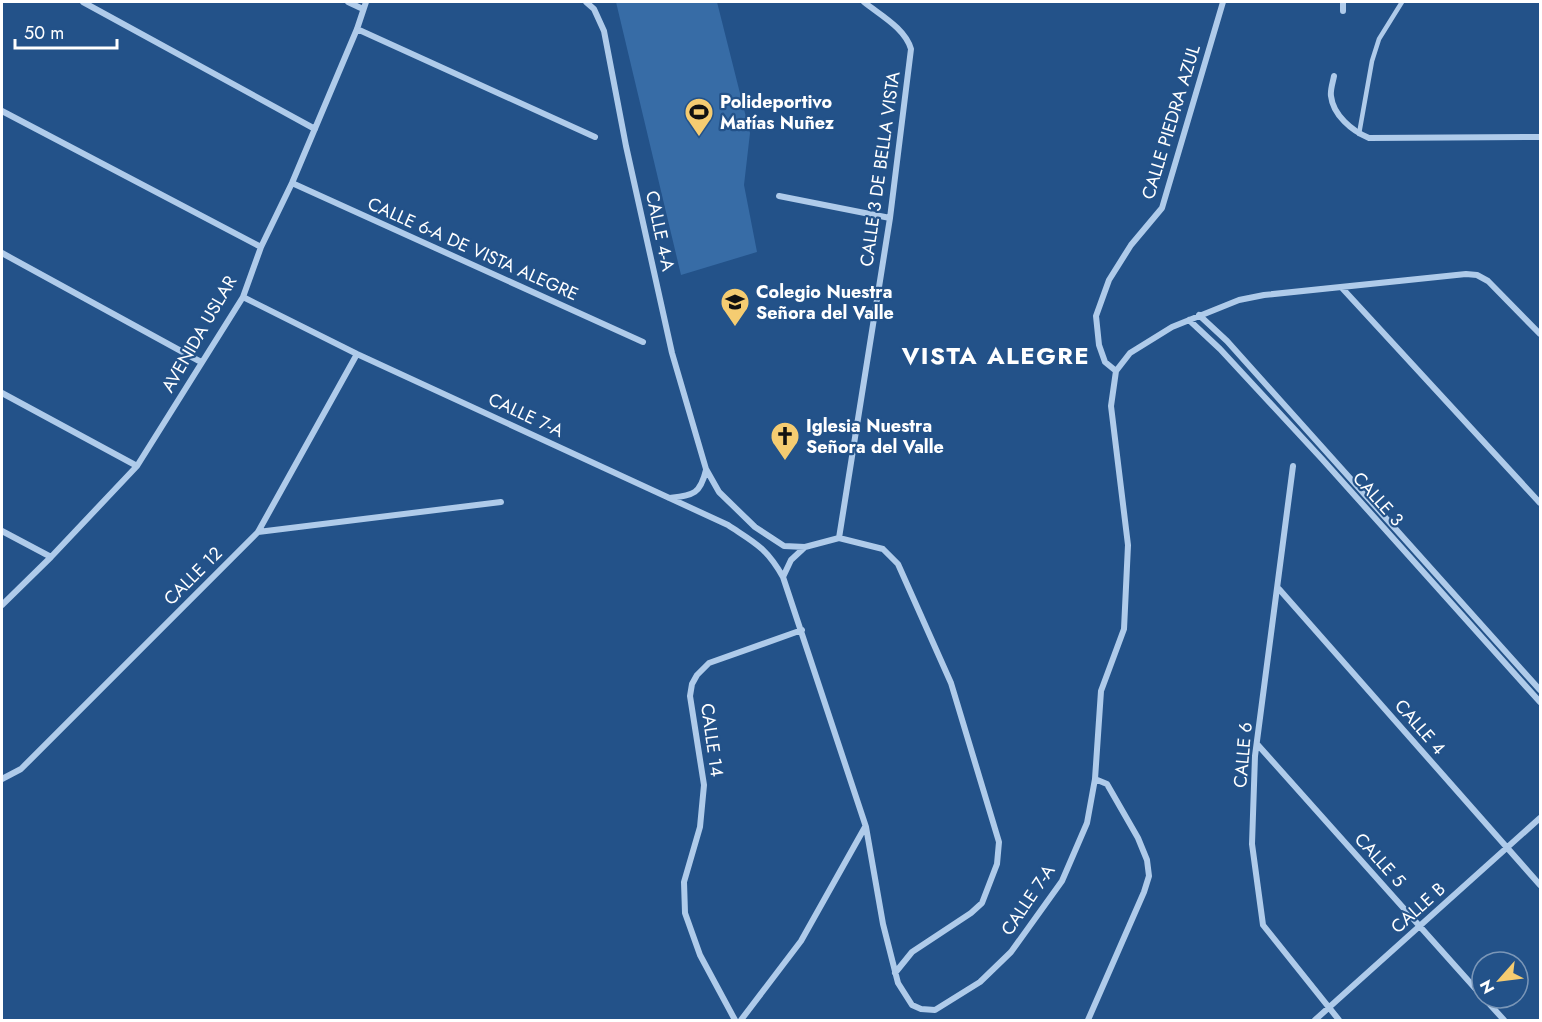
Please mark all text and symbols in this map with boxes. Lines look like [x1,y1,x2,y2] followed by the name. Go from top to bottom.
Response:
[15,12,117,50] scale bar
[24,20,64,46] text: 50 m
[1135,42,1207,202] street label: CALLE PIEDRA AZUL
[853,70,907,268] street label: CALLE 3 DE BELLA VISTA
[720,89,835,136] place label: Polideportivo Matías Nuñez
[683,96,715,138] sports icon: Polideportivo Matías Nuñez
[639,188,681,274] street label: CALLE 4-A
[363,191,583,307] street label: CALLE 6-A DE VISTA ALEGRE
[155,271,243,397] street label: AVENIDA USLAR
[756,279,894,326] place label: Colegio Nuestra Señora del Valle
[719,286,751,328] school or university icon: Colegio Nuestra Señora del Valle
[901,338,1090,373] district label: VISTA ALEGRE
[484,386,568,444] street label: CALLE 7-A
[806,413,944,460] place label: Iglesia Nuestra Señora del Valle
[769,420,801,462] church icon: Iglesia Nuestra Señora del Valle
[1346,466,1410,532] street label: CALLE 3
[158,541,228,611] street label: CALLE 12
[1389,694,1451,760] street label: CALLE 4
[694,702,730,778] street label: CALLE 14
[1227,721,1259,789] street label: CALLE 6
[1348,827,1412,893] street label: CALLE 5
[995,859,1061,941] street label: CALLE 7-A
[1385,876,1451,940] street label: CALLE B
[1470,950,1530,1010] north arrow
[1474,976,1500,998] text: N

